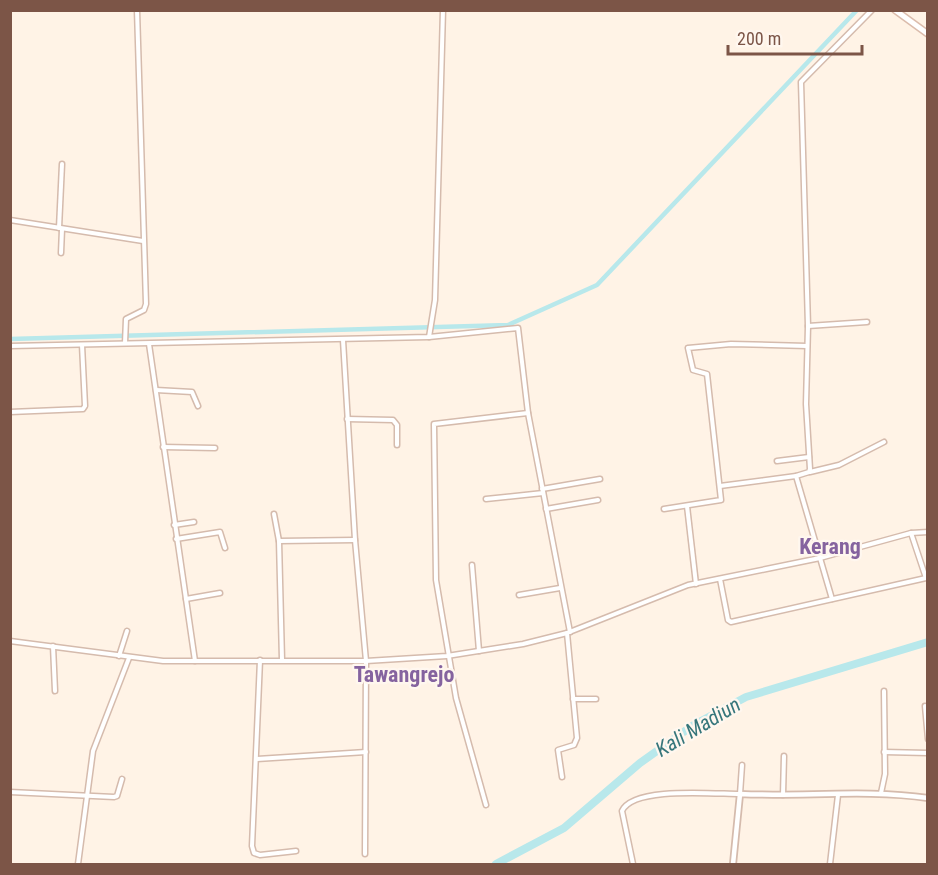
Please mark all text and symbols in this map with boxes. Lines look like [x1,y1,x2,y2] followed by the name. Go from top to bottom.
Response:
[728,18,862,56] scale bar
[737,28,781,49] text: 200 m
[799,534,861,559] district label: Kerang
[354,662,454,687] district label: Tawangrejo
[651,692,745,762] water label: Kali Madiun

